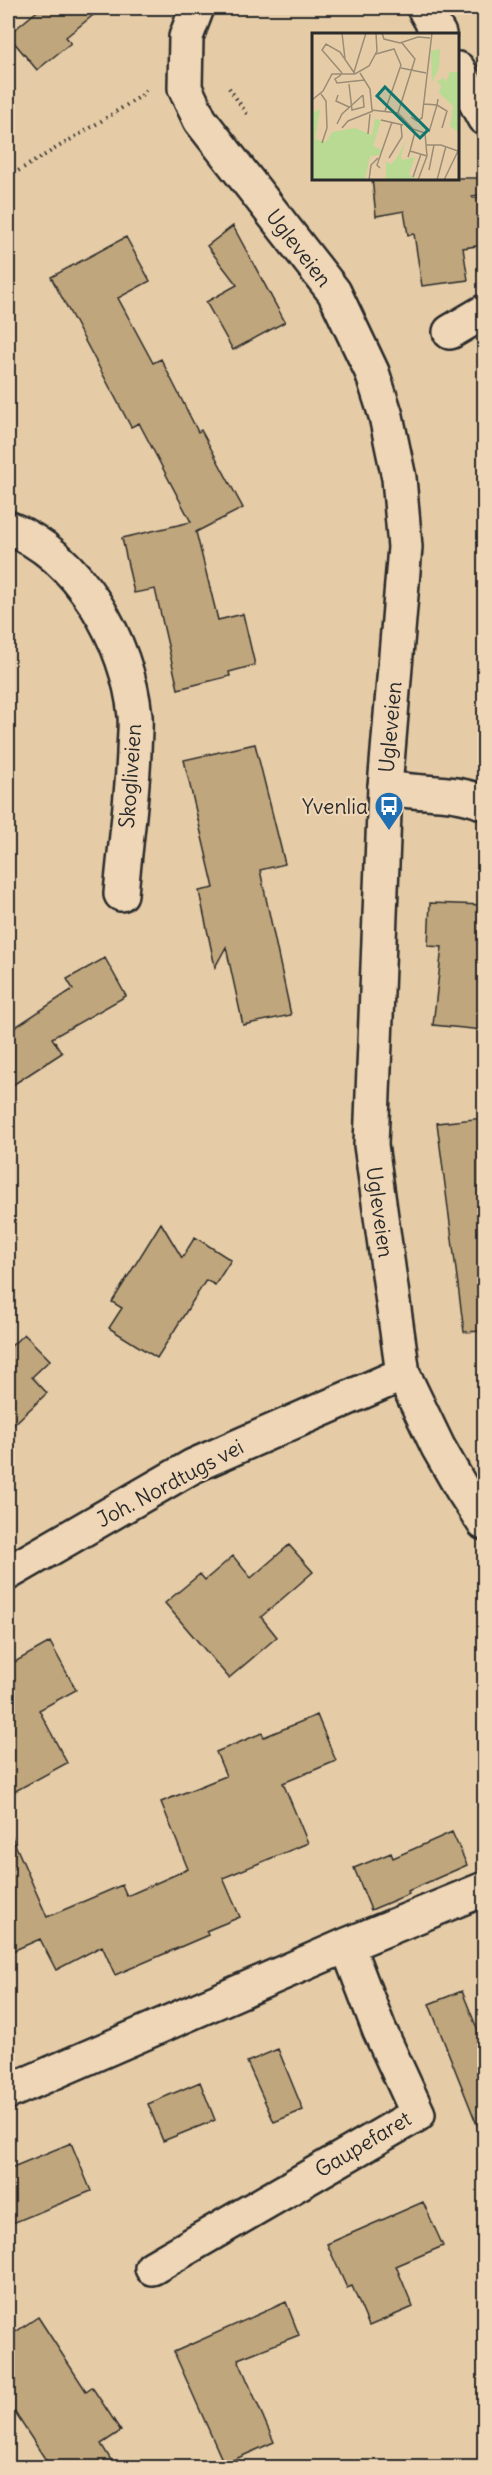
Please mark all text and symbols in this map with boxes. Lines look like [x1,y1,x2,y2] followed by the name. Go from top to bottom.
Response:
[312,33,459,180] inset map
[260,204,338,292] street label: Ugleveien
[373,680,407,774] street label: Ugleveien
[113,723,147,829] street label: Skogliveien
[373,790,405,832] bus stop icon: Yvenlia
[302,793,368,820] place label: Yvenlia
[360,1165,400,1259] street label: Ugleveien
[92,1433,248,1533] street label: Joh. Nordtugs vei
[310,2105,416,2183] street label: Gaupefaret

